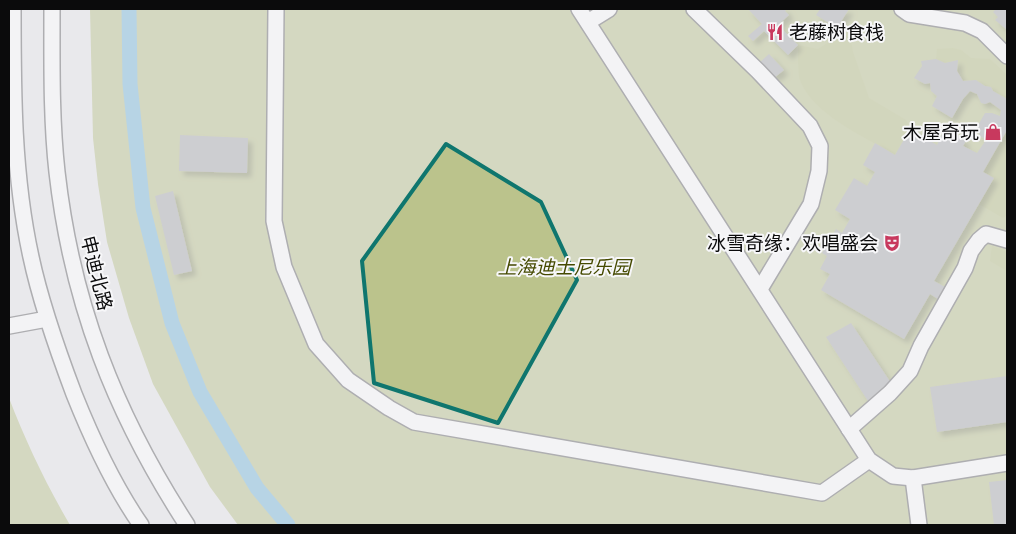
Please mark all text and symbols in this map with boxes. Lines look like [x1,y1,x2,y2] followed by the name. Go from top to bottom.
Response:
[789,21,884,44] place label: 老藤树食栈
[765,22,785,42] restaurant icon: 老藤树食栈
[903,121,979,144] place label: 木屋奇玩
[983,122,1003,142] shop icon: 木屋奇玩
[707,232,878,255] place label: 冰雪奇缘：欢唱盛会
[76,233,117,313] street label: 申迪北路
[882,233,902,253] theatre icon: 冰雪奇缘：欢唱盛会
[497,256,633,279] park label: 上海迪士尼乐园

